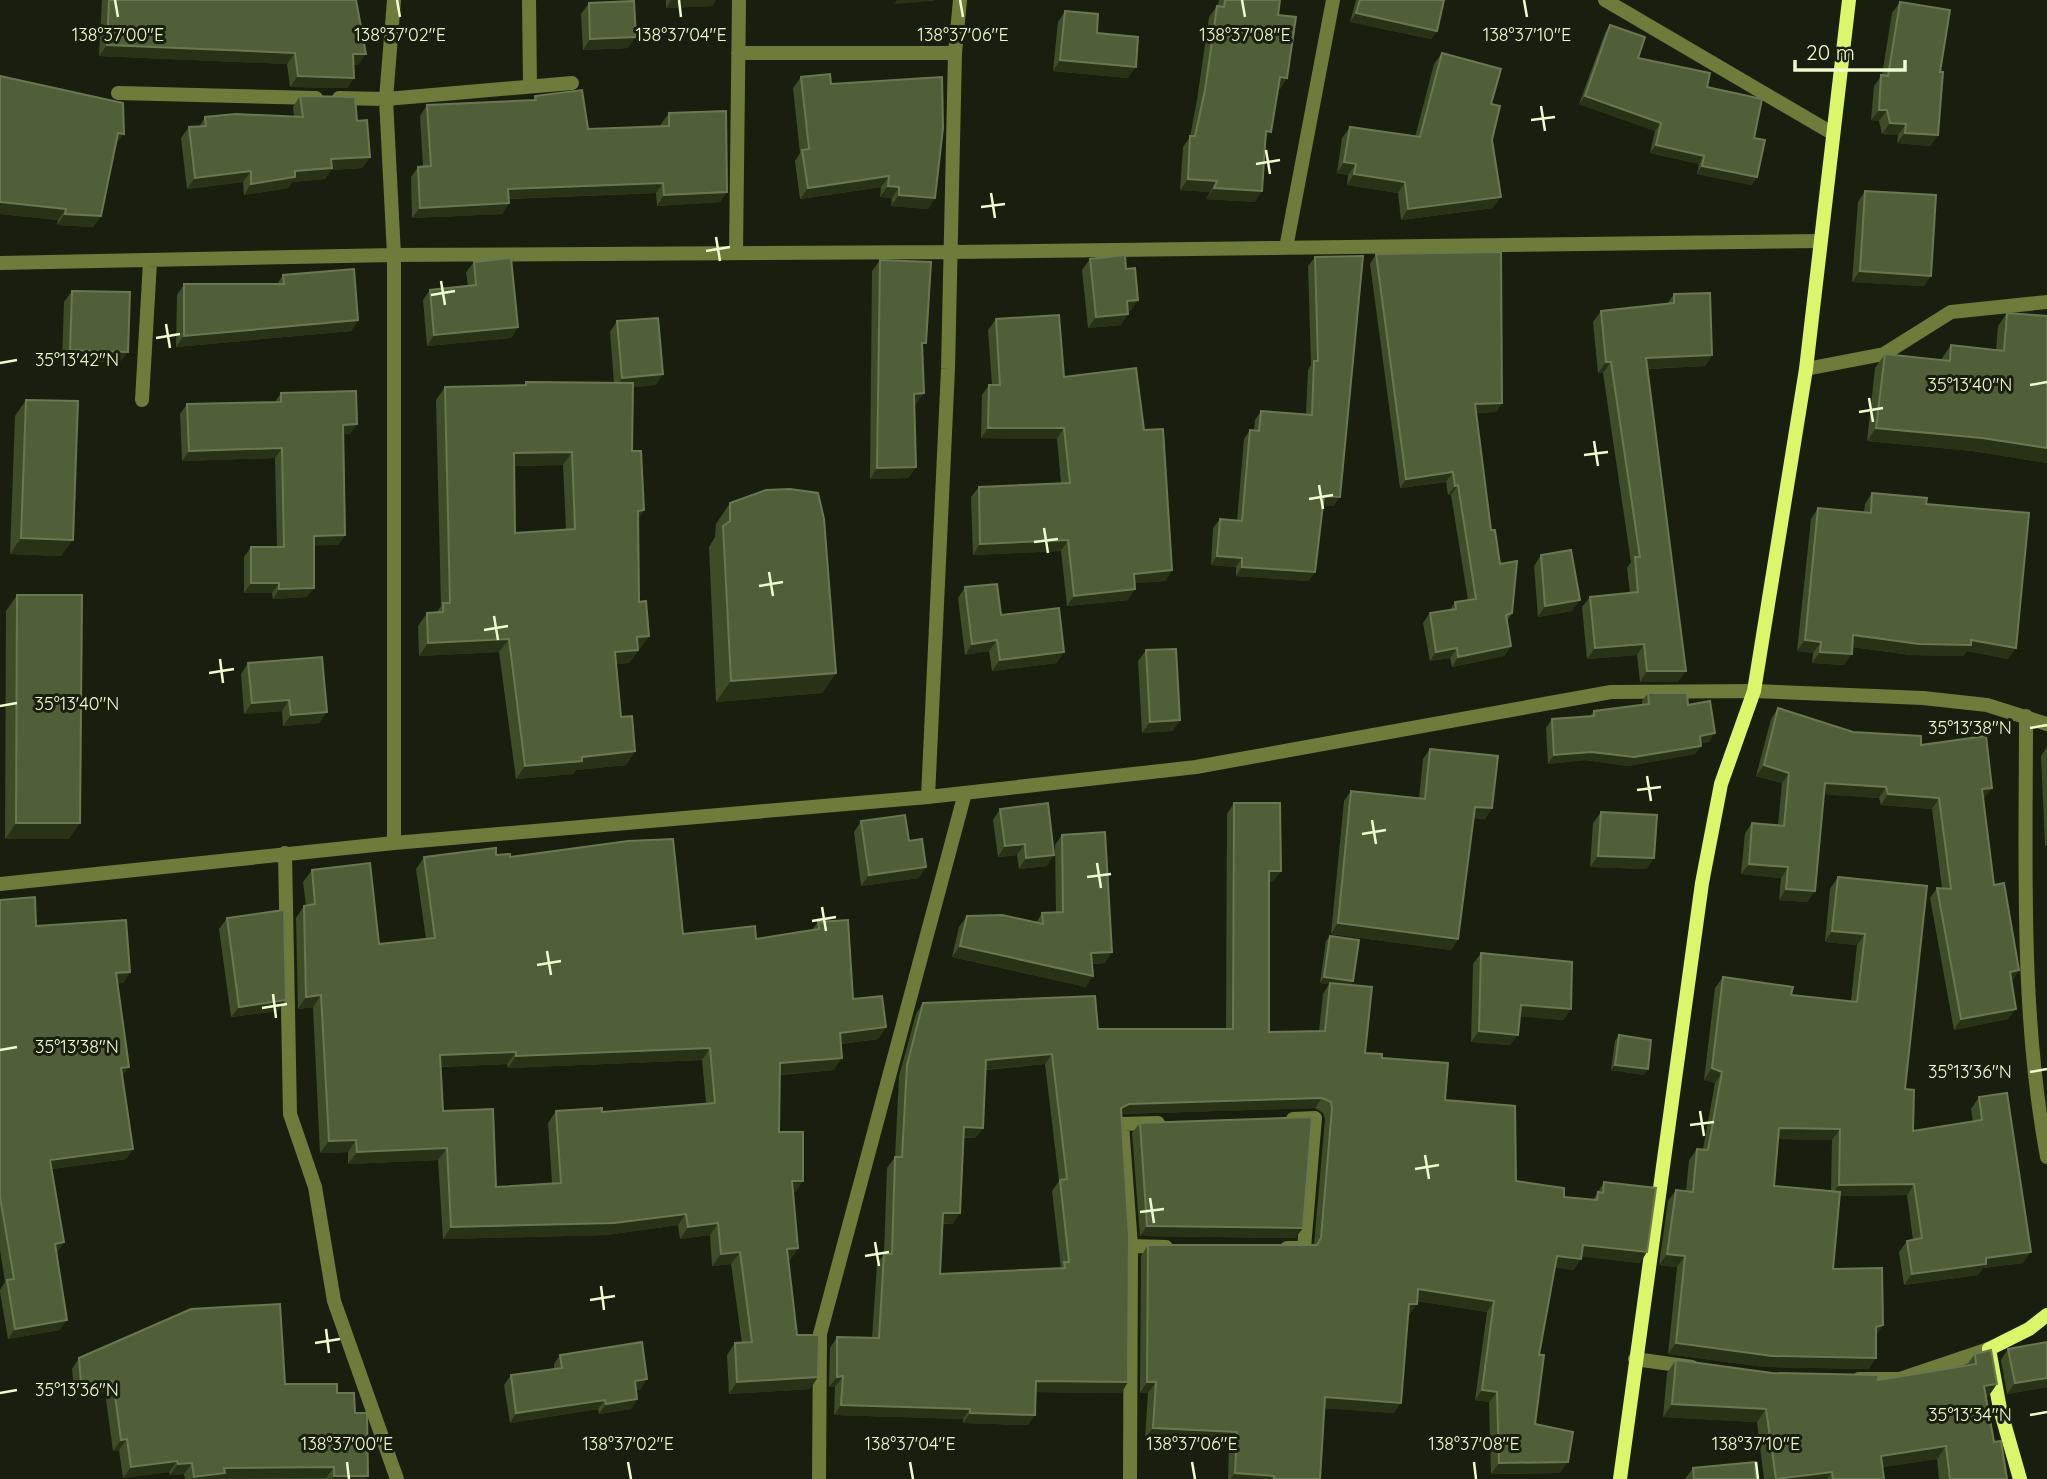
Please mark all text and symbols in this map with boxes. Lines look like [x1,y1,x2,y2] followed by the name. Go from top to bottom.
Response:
[72,23,164,46] text: 138°37'00"E
[354,23,446,46] text: 138°37'02"E
[635,23,727,46] text: 138°37'04"E
[917,23,1009,46] text: 138°37'06"E
[1199,23,1291,46] text: 138°37'08"E
[1483,23,1571,46] text: 138°37'10"E
[1795,28,1905,72] scale bar
[1806,39,1855,65] text: 20 m
[35,348,119,371] text: 35°13'42"N
[1928,373,2012,396] text: 35°13'40"N
[35,692,119,715] text: 35°13'40"N
[1928,716,2012,739] text: 35°13'38"N
[35,1035,119,1058] text: 35°13'38"N
[1928,1060,2012,1083] text: 35°13'36"N
[35,1378,119,1401] text: 35°13'36"N
[1928,1403,2012,1426] text: 35°13'34"N
[301,1432,393,1455] text: 138°37'00"E
[582,1432,674,1455] text: 138°37'02"E
[864,1432,956,1455] text: 138°37'04"E
[1146,1432,1238,1455] text: 138°37'06"E
[1428,1432,1520,1455] text: 138°37'08"E
[1712,1432,1800,1455] text: 138°37'10"E

